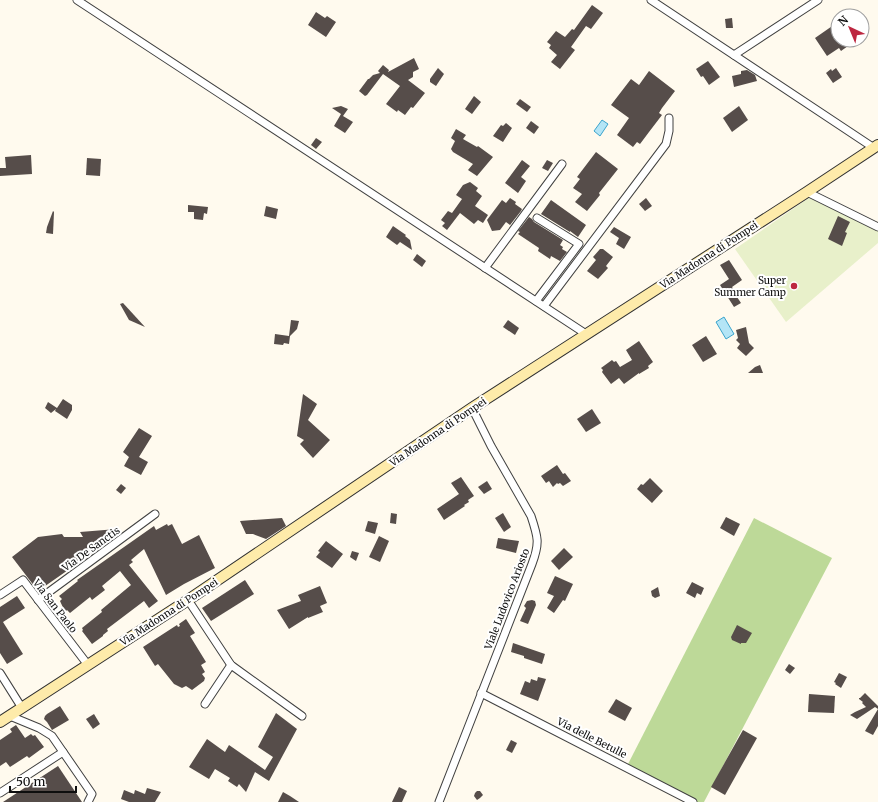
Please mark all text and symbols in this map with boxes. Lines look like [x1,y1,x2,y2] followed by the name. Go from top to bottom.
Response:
[830,8,870,48] north arrow
[835,13,851,29] text: N
[657,218,760,292] street label: Via Madonna di Pompei
[714,274,786,299] place label: Super Summer Camp
[789,281,799,291] marker: Super Summer Camp
[386,395,489,470] street label: Via Madonna di Pompei
[59,524,122,575] street label: Via De Sanctis
[481,546,532,652] street label: Viale Ludovico Ariosto
[117,575,220,649] street label: Via Madonna di Pompei
[29,576,80,635] street label: Via San Paolo
[554,714,629,761] street label: Via delle Betulle
[10,768,76,794] scale bar
[16,774,45,789] text: 50 m

